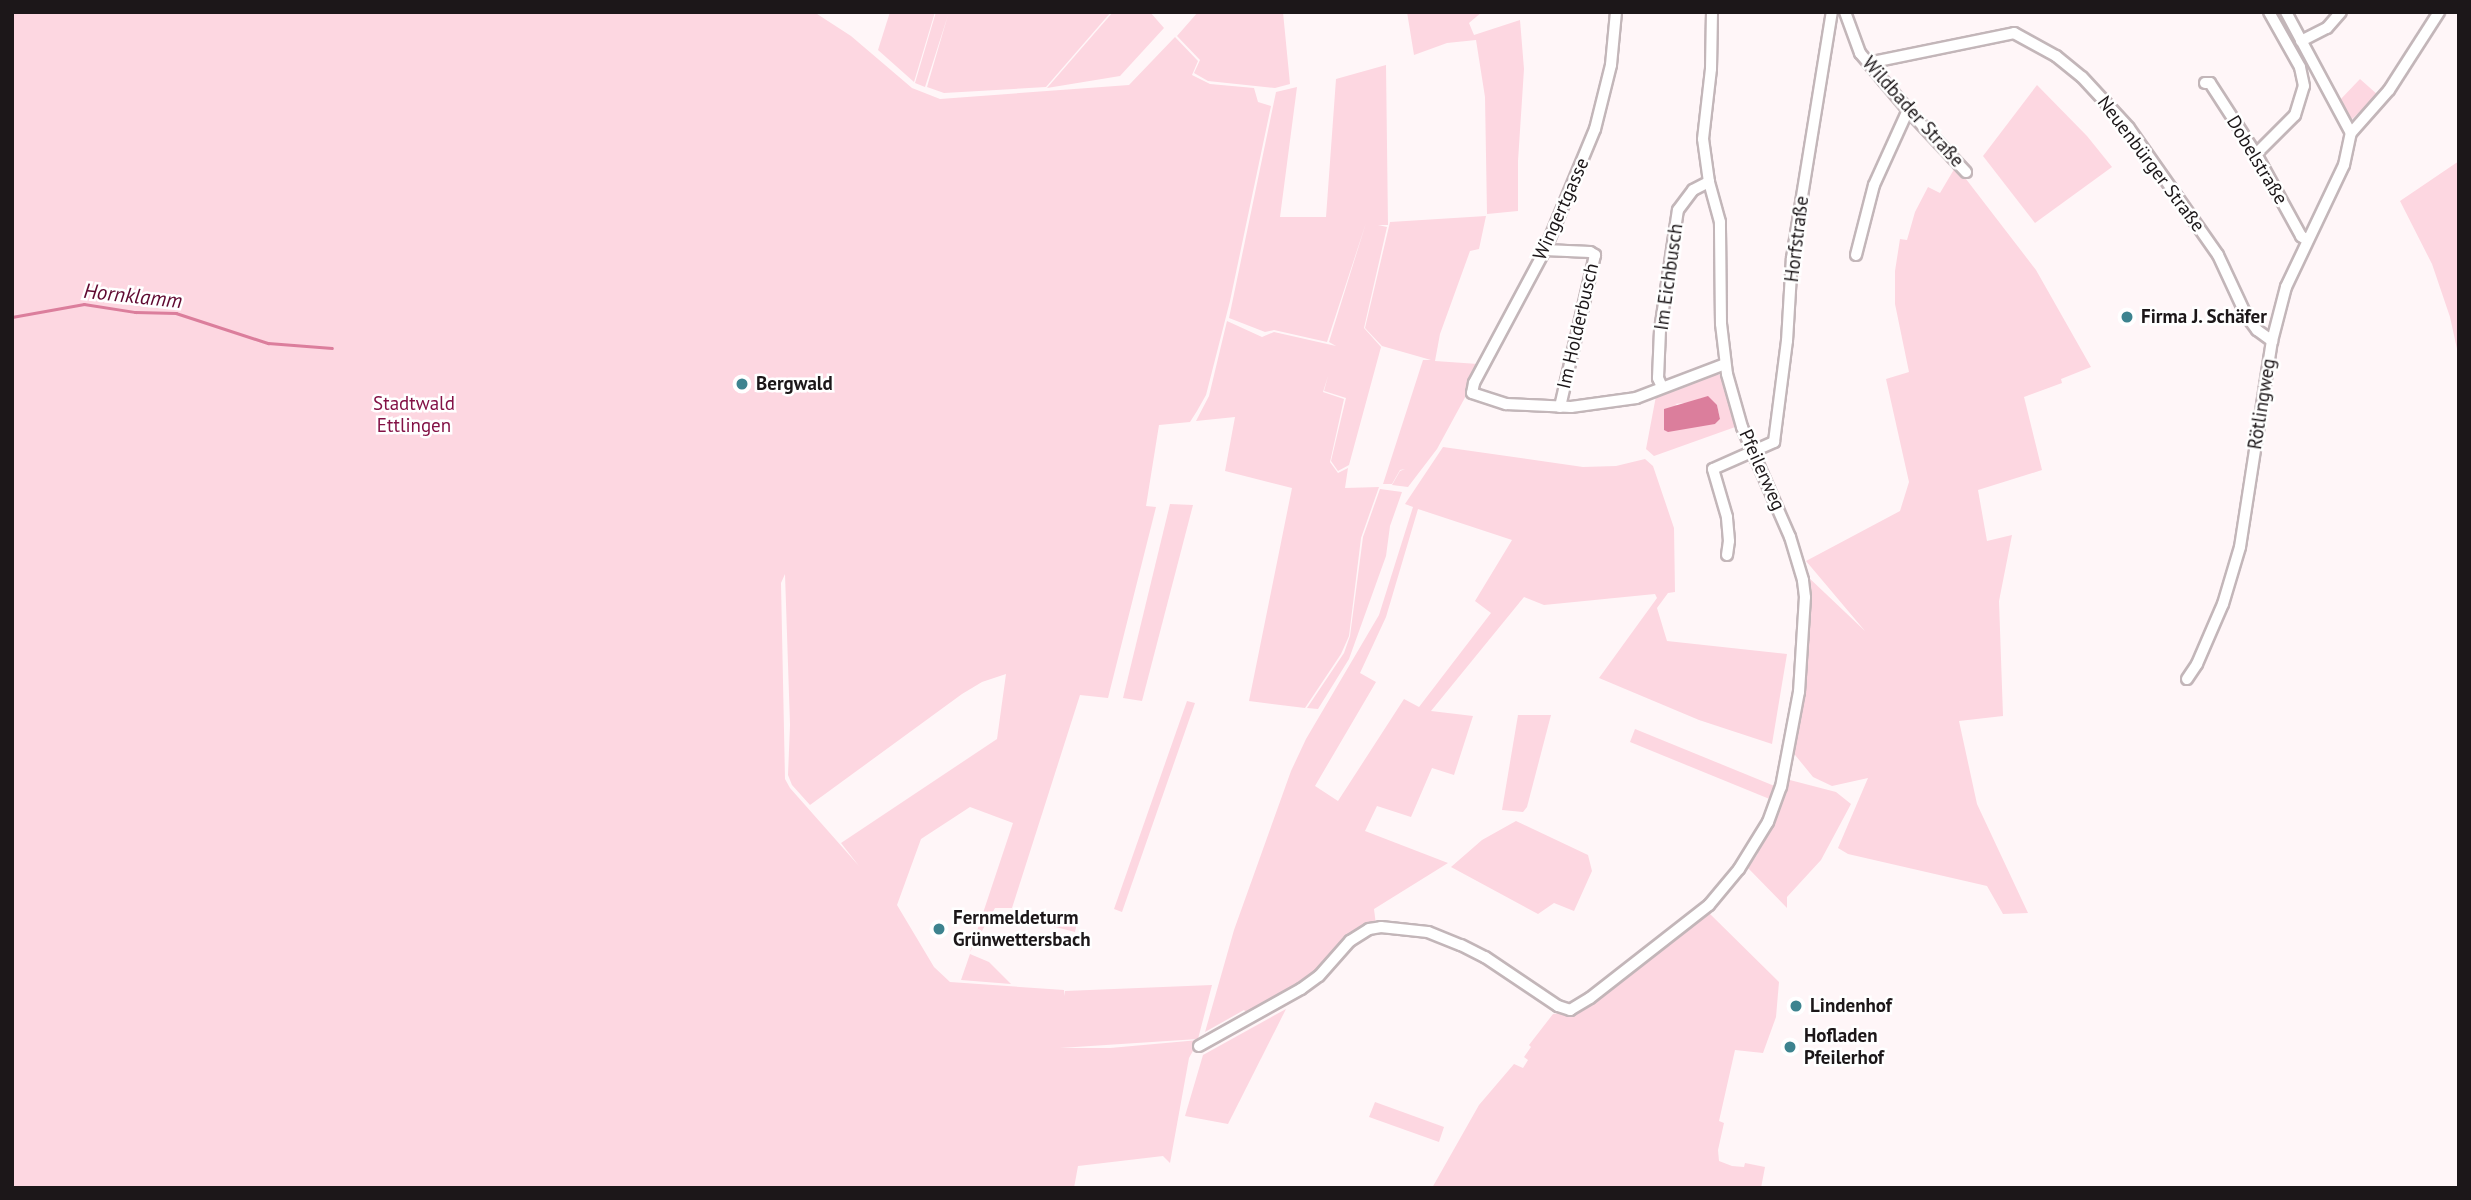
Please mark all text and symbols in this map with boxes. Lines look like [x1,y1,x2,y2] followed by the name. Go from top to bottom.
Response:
[1857,52,1969,172] street label: Wildbader Straße
[2092,91,2210,237] street label: Neuenbürger Straße
[2222,112,2292,208] street label: Dobelstraße
[1528,154,1594,264] street label: Wingertgasse
[1780,195,1814,283] street label: Horfstraße
[1650,222,1688,332] street label: Im Eichbusch
[1552,261,1604,391] street label: Im Holderbusch
[82,278,184,314] water label: Hornklamm
[2141,306,2268,328] place label: Firma J. Schäfer
[2119,309,2135,325] marker: Firma J. Schäfer
[2244,357,2280,451] street label: Rötlingweg
[756,373,833,395] place label: Bergwald
[734,376,750,392] marker: Bergwald
[373,393,455,437] park label: Stadtwald Ettlingen
[1734,426,1790,514] street label: Pfeilerweg
[953,907,1091,951] place label: Fernmeldeturm Grünwettersbach
[931,921,947,937] marker: Fernmeldeturm Grünwettersbach
[1810,995,1892,1017] place label: Lindenhof
[1788,998,1804,1014] marker: Lindenhof
[1804,1025,1884,1069] place label: Hofladen Pfeilerhof
[1782,1039,1798,1055] marker: Hofladen Pfeilerhof

